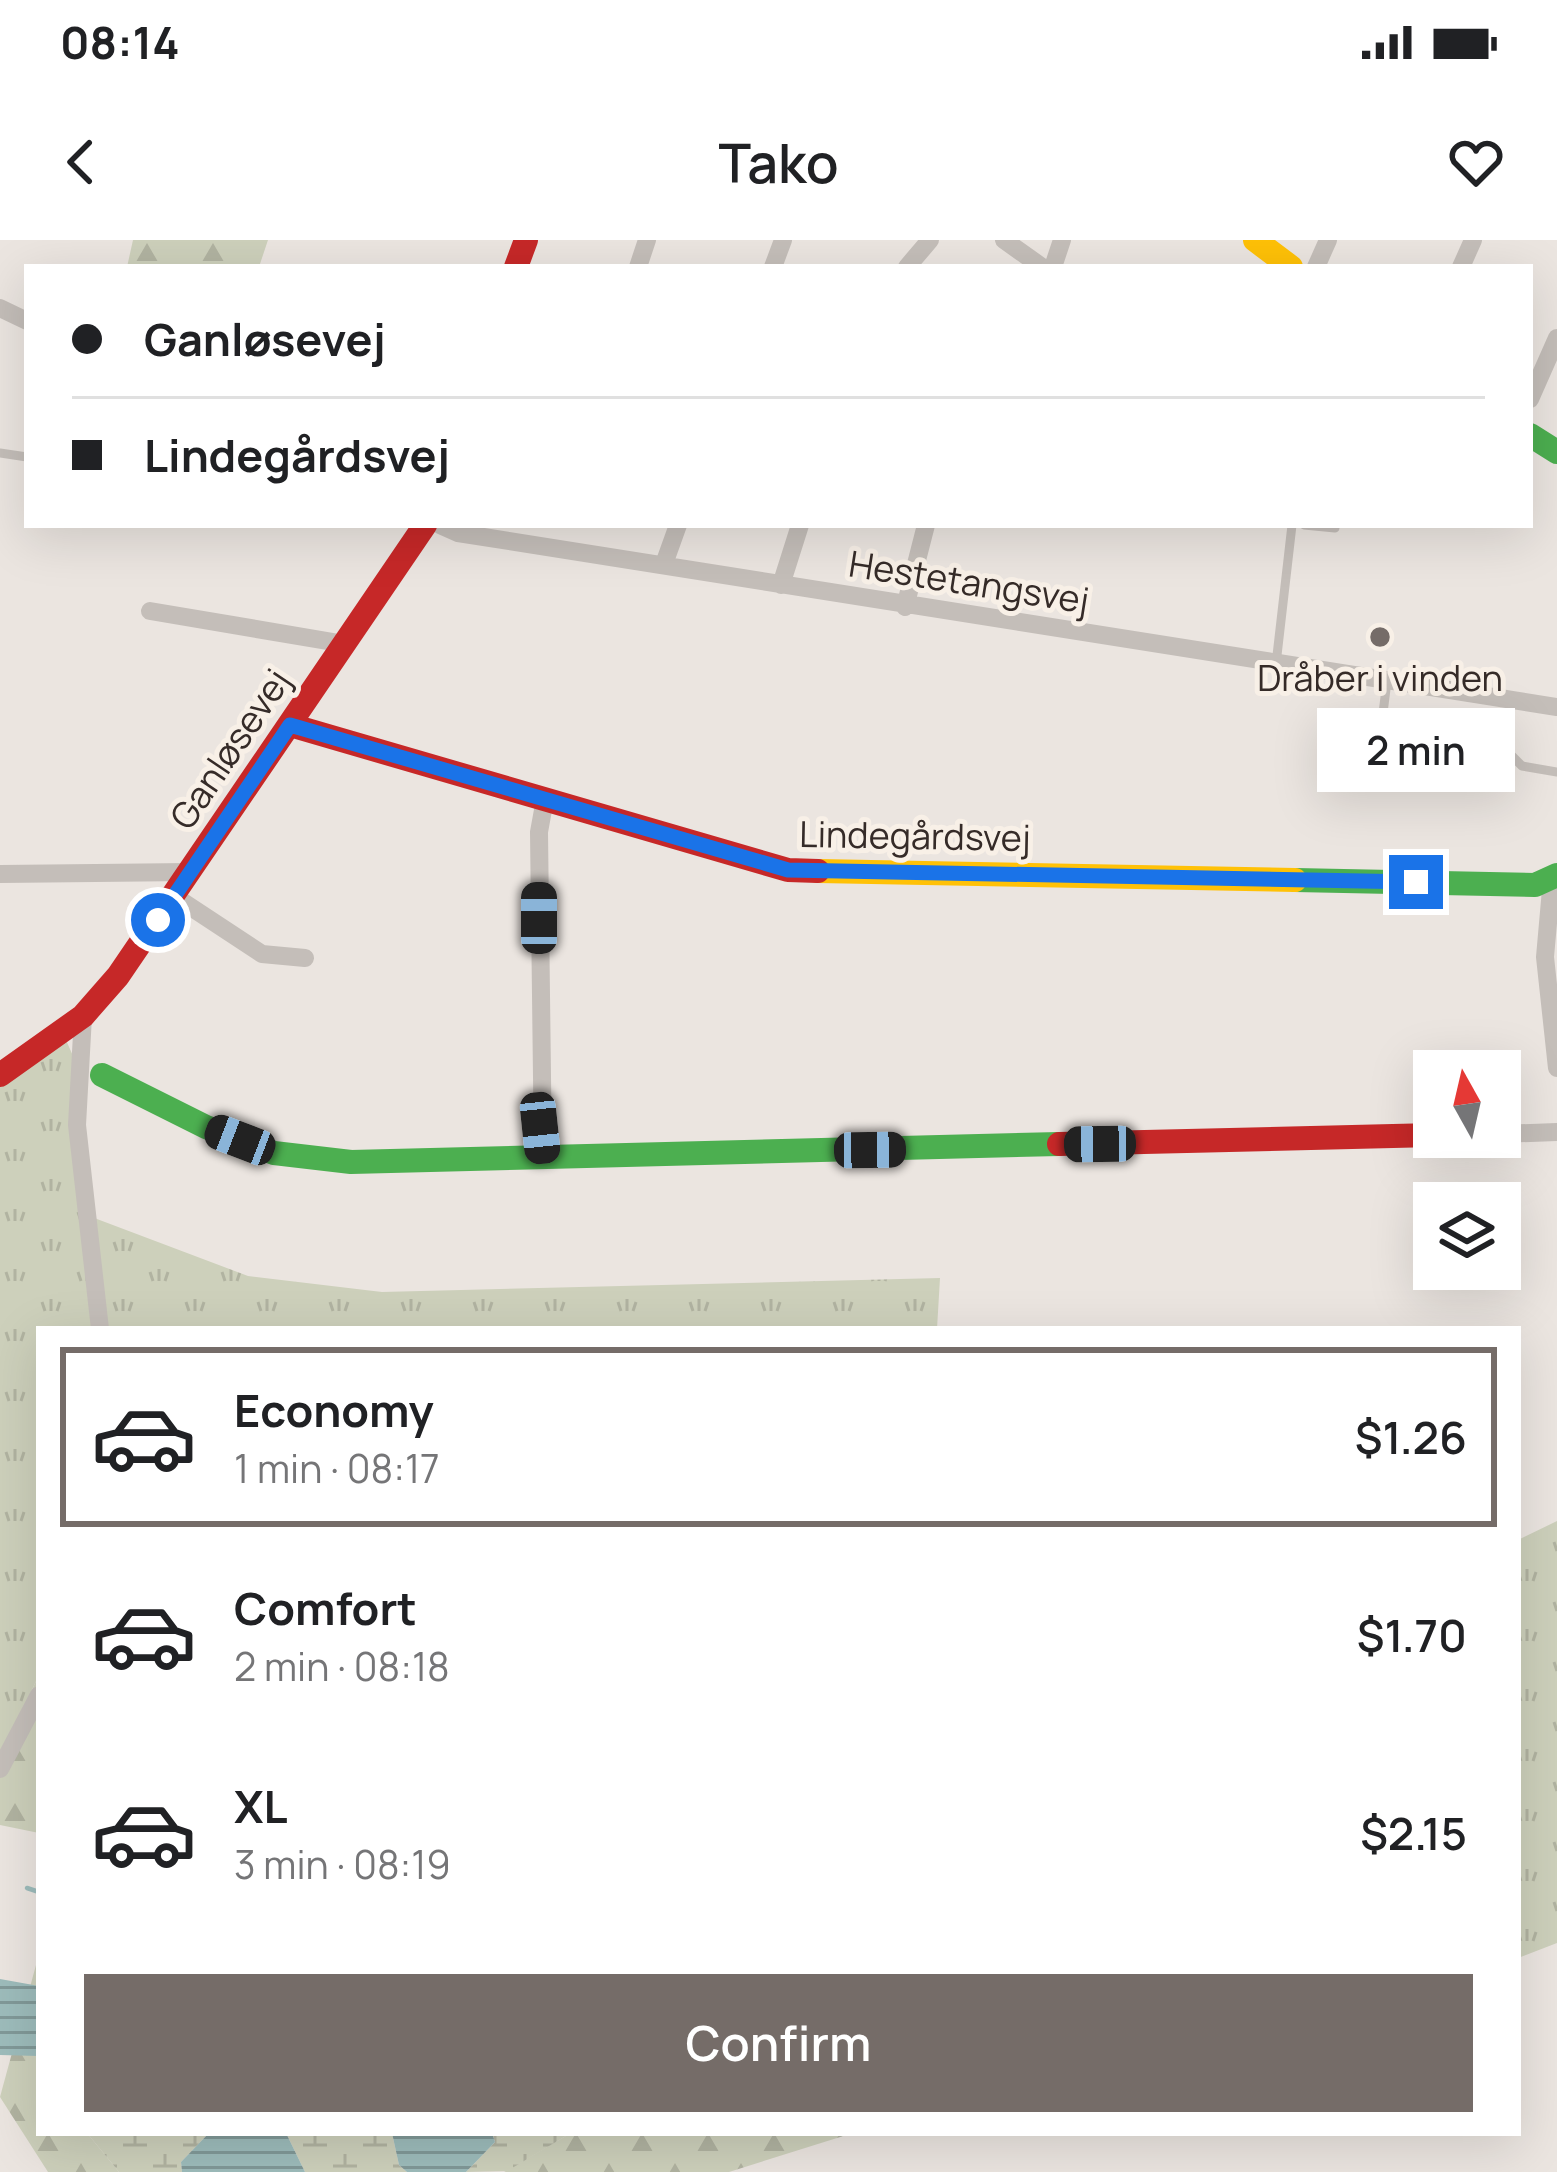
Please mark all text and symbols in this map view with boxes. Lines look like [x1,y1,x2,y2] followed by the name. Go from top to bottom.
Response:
[60,11,180,73] text: 08:14
[718,125,839,199] text: Tako
[48,129,114,195] icon: back
[1443,129,1509,195] icon: heart
[144,308,386,370] text: Ganløsevej
[144,424,450,486] text: Lindegårdsvej
[846,538,1093,625] street label: Hestetangsvej
[1367,624,1393,650] marker: Dråber i vinden
[1257,653,1503,702] place label: Dråber i vinden
[158,659,301,838] street label: Ganløsevej
[1317,708,1515,792] callout: 2 min
[1366,723,1466,777] text: 2 min
[799,809,1031,862] street label: Lindegårdsvej
[1389,855,1443,909] route end
[521,882,557,954] car
[131,893,185,947] route start
[1413,1050,1521,1158] north arrow
[1413,1050,1521,1290] map controls
[518,1090,562,1166] car
[200,1110,280,1170] car
[1064,1125,1136,1163] car
[834,1131,906,1169] car
[1413,1182,1521,1290] button: layers
[234,1379,434,1441] text: Economy
[90,1383,198,1491] icon: car
[1355,1406,1467,1468] text: $1.26
[234,1441,440,1495] text: 1 min · 08:17
[234,1577,417,1639] text: Comfort
[90,1581,198,1689] icon: car
[1357,1604,1467,1666] text: $1.70
[234,1639,450,1693] text: 2 min · 08:18
[234,1775,288,1837] text: XL
[90,1779,198,1887] icon: car
[1360,1802,1467,1864] text: $2.15
[234,1837,451,1891] text: 3 min · 08:19
[84,1974,1473,2112] button: Confirm

